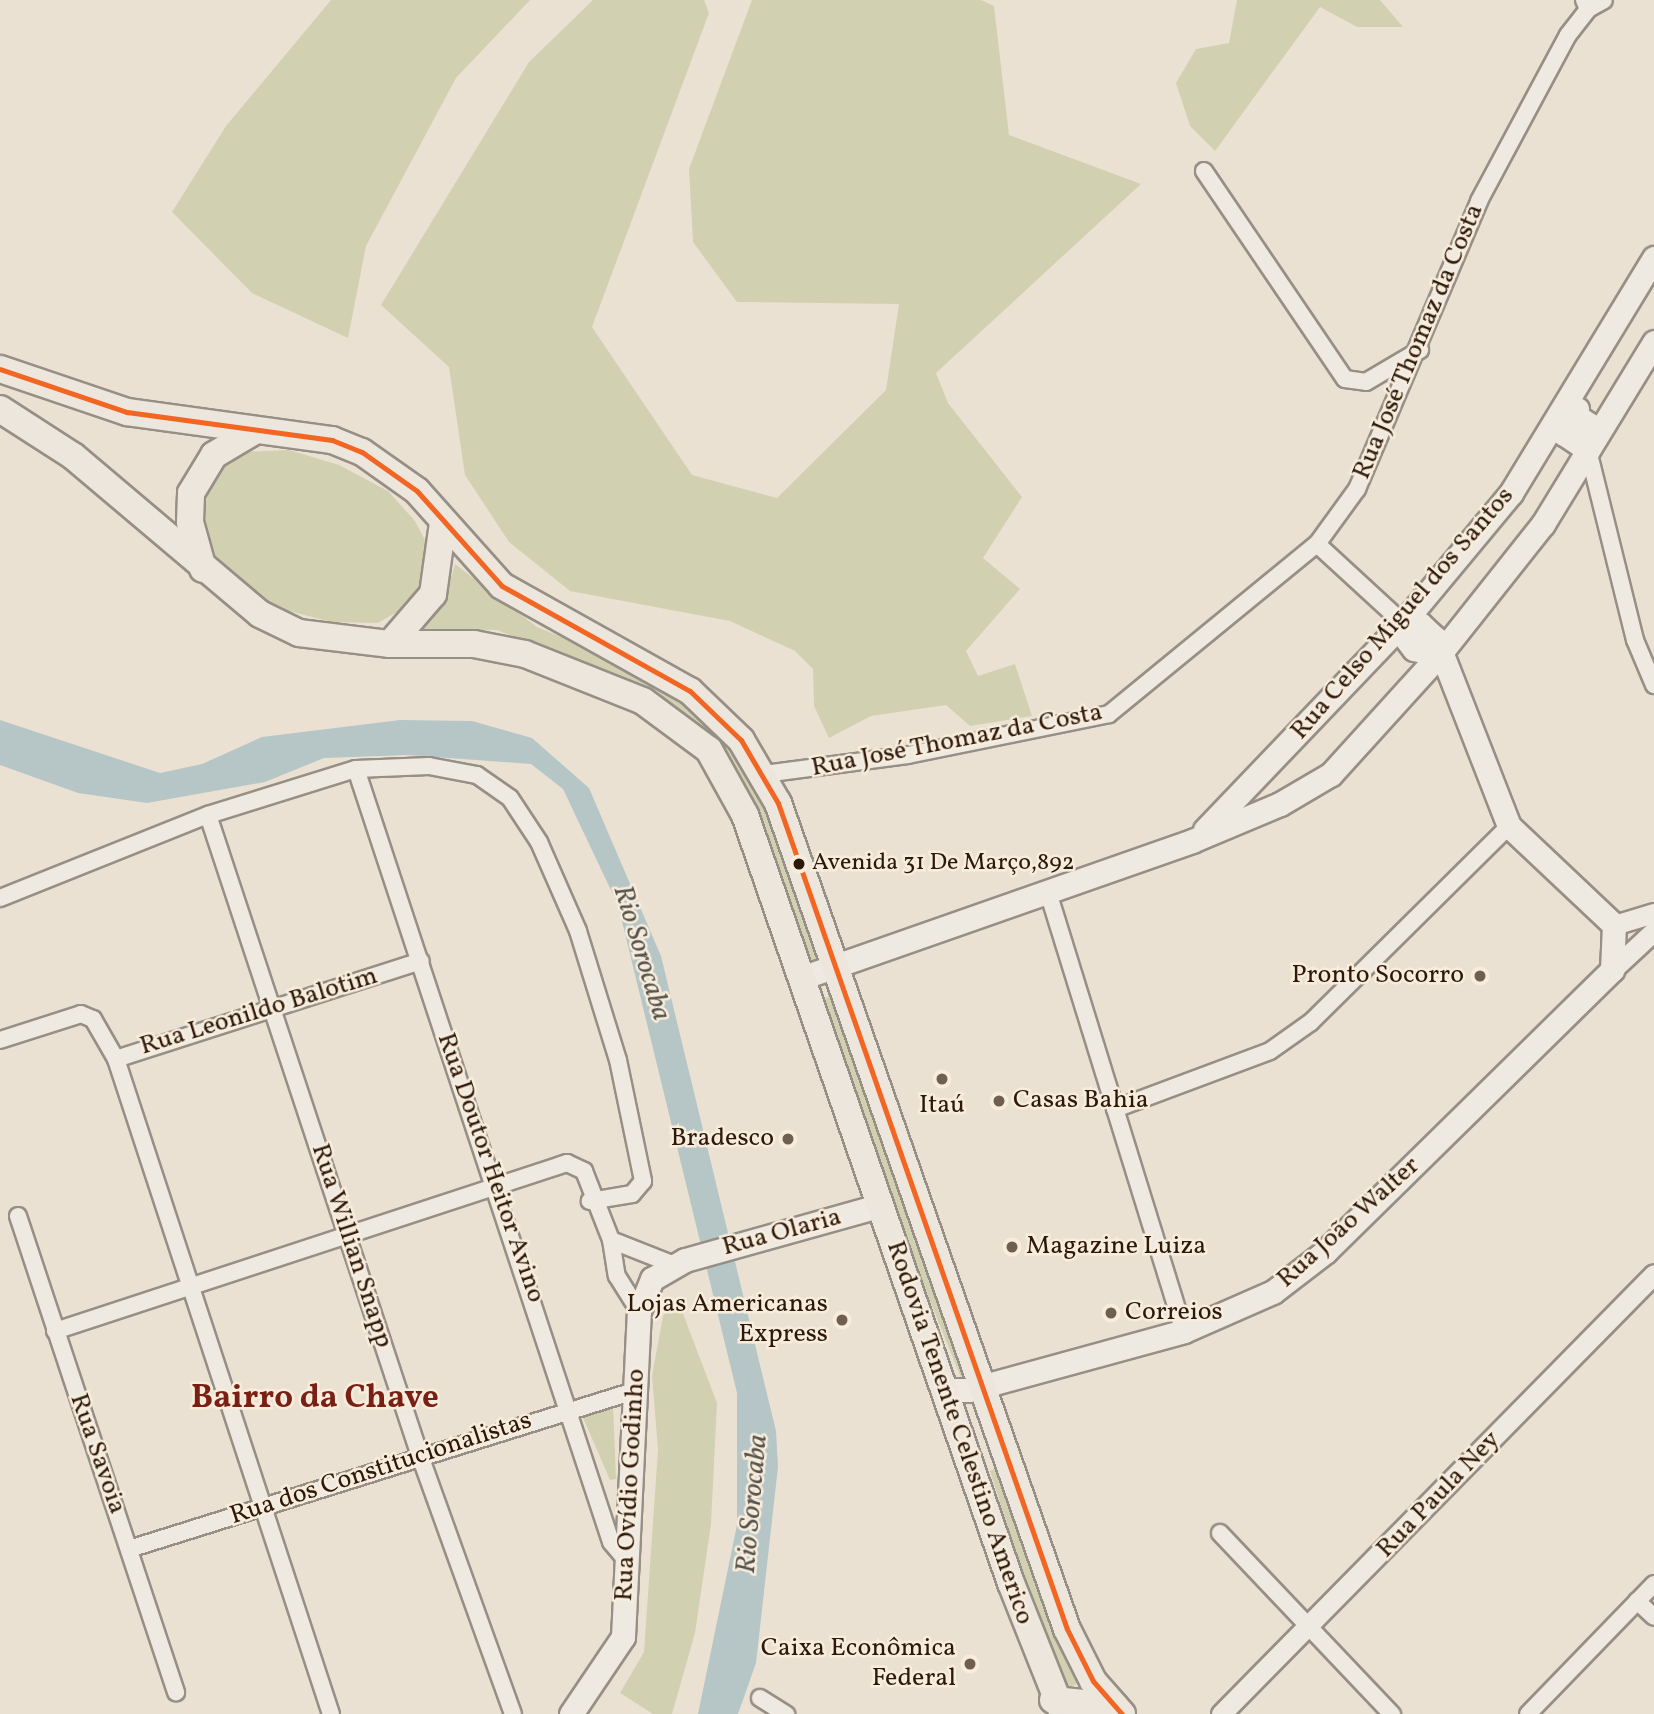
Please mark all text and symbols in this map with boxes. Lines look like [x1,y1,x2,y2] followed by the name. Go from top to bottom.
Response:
[1347,199,1491,485] street label: Rua José Thomaz da Costa
[1285,481,1521,747] street label: Rua Celso Miguel dos Santos
[808,697,1106,785] street label: Rua José Thomaz da Costa
[812,850,1075,878] place label: Avenida 31 De Março,892
[792,857,806,871] marker: Avenida 31 De Março,892
[605,881,677,1025] water label: Rio Sorocaba
[1291,960,1464,992] place label: Pronto Socorro
[136,961,382,1063] street label: Rua Leonildo Balotim
[1470,966,1490,986] marker: Pronto Socorro
[429,1029,551,1307] street label: Rua Doutor Heitor Avino
[934,1071,950,1087] marker: Itaú
[1013,1085,1149,1117] place label: Casas Bahia
[919,1090,965,1122] place label: Itaú
[991,1093,1007,1109] marker: Casas Bahia
[670,1123,774,1155] place label: Bradesco
[780,1131,796,1147] marker: Bradesco
[303,1140,399,1352] street label: Rua Willian Snapp
[1271,1151,1427,1295] street label: Rua João Walter
[719,1202,845,1264] street label: Rua Olaria
[1026,1231,1206,1263] place label: Magazine Luiza
[878,1237,1040,1629] street label: Rodovia Tenente Celestino Americo
[1004,1239,1020,1255] marker: Magazine Luiza
[626,1289,828,1350] place label: Lojas Americanas Express
[1125,1297,1223,1329] place label: Correios
[1103,1305,1119,1321] marker: Correios
[834,1312,850,1328] marker: Lojas Americanas Express
[609,1368,653,1602] street label: Rua Ovídio Godinho
[191,1380,439,1420] district label: Bairro da Chave
[62,1390,132,1518] street label: Rua Savoia
[226,1405,536,1533] street label: Rua dos Constitucionalistas
[1371,1425,1507,1565] street label: Rua Paula Ney
[730,1433,776,1575] water label: Rio Sorocaba
[761,1633,956,1694] place label: Caixa Econômica Federal
[962,1656,978,1672] marker: Caixa Econômica Federal

